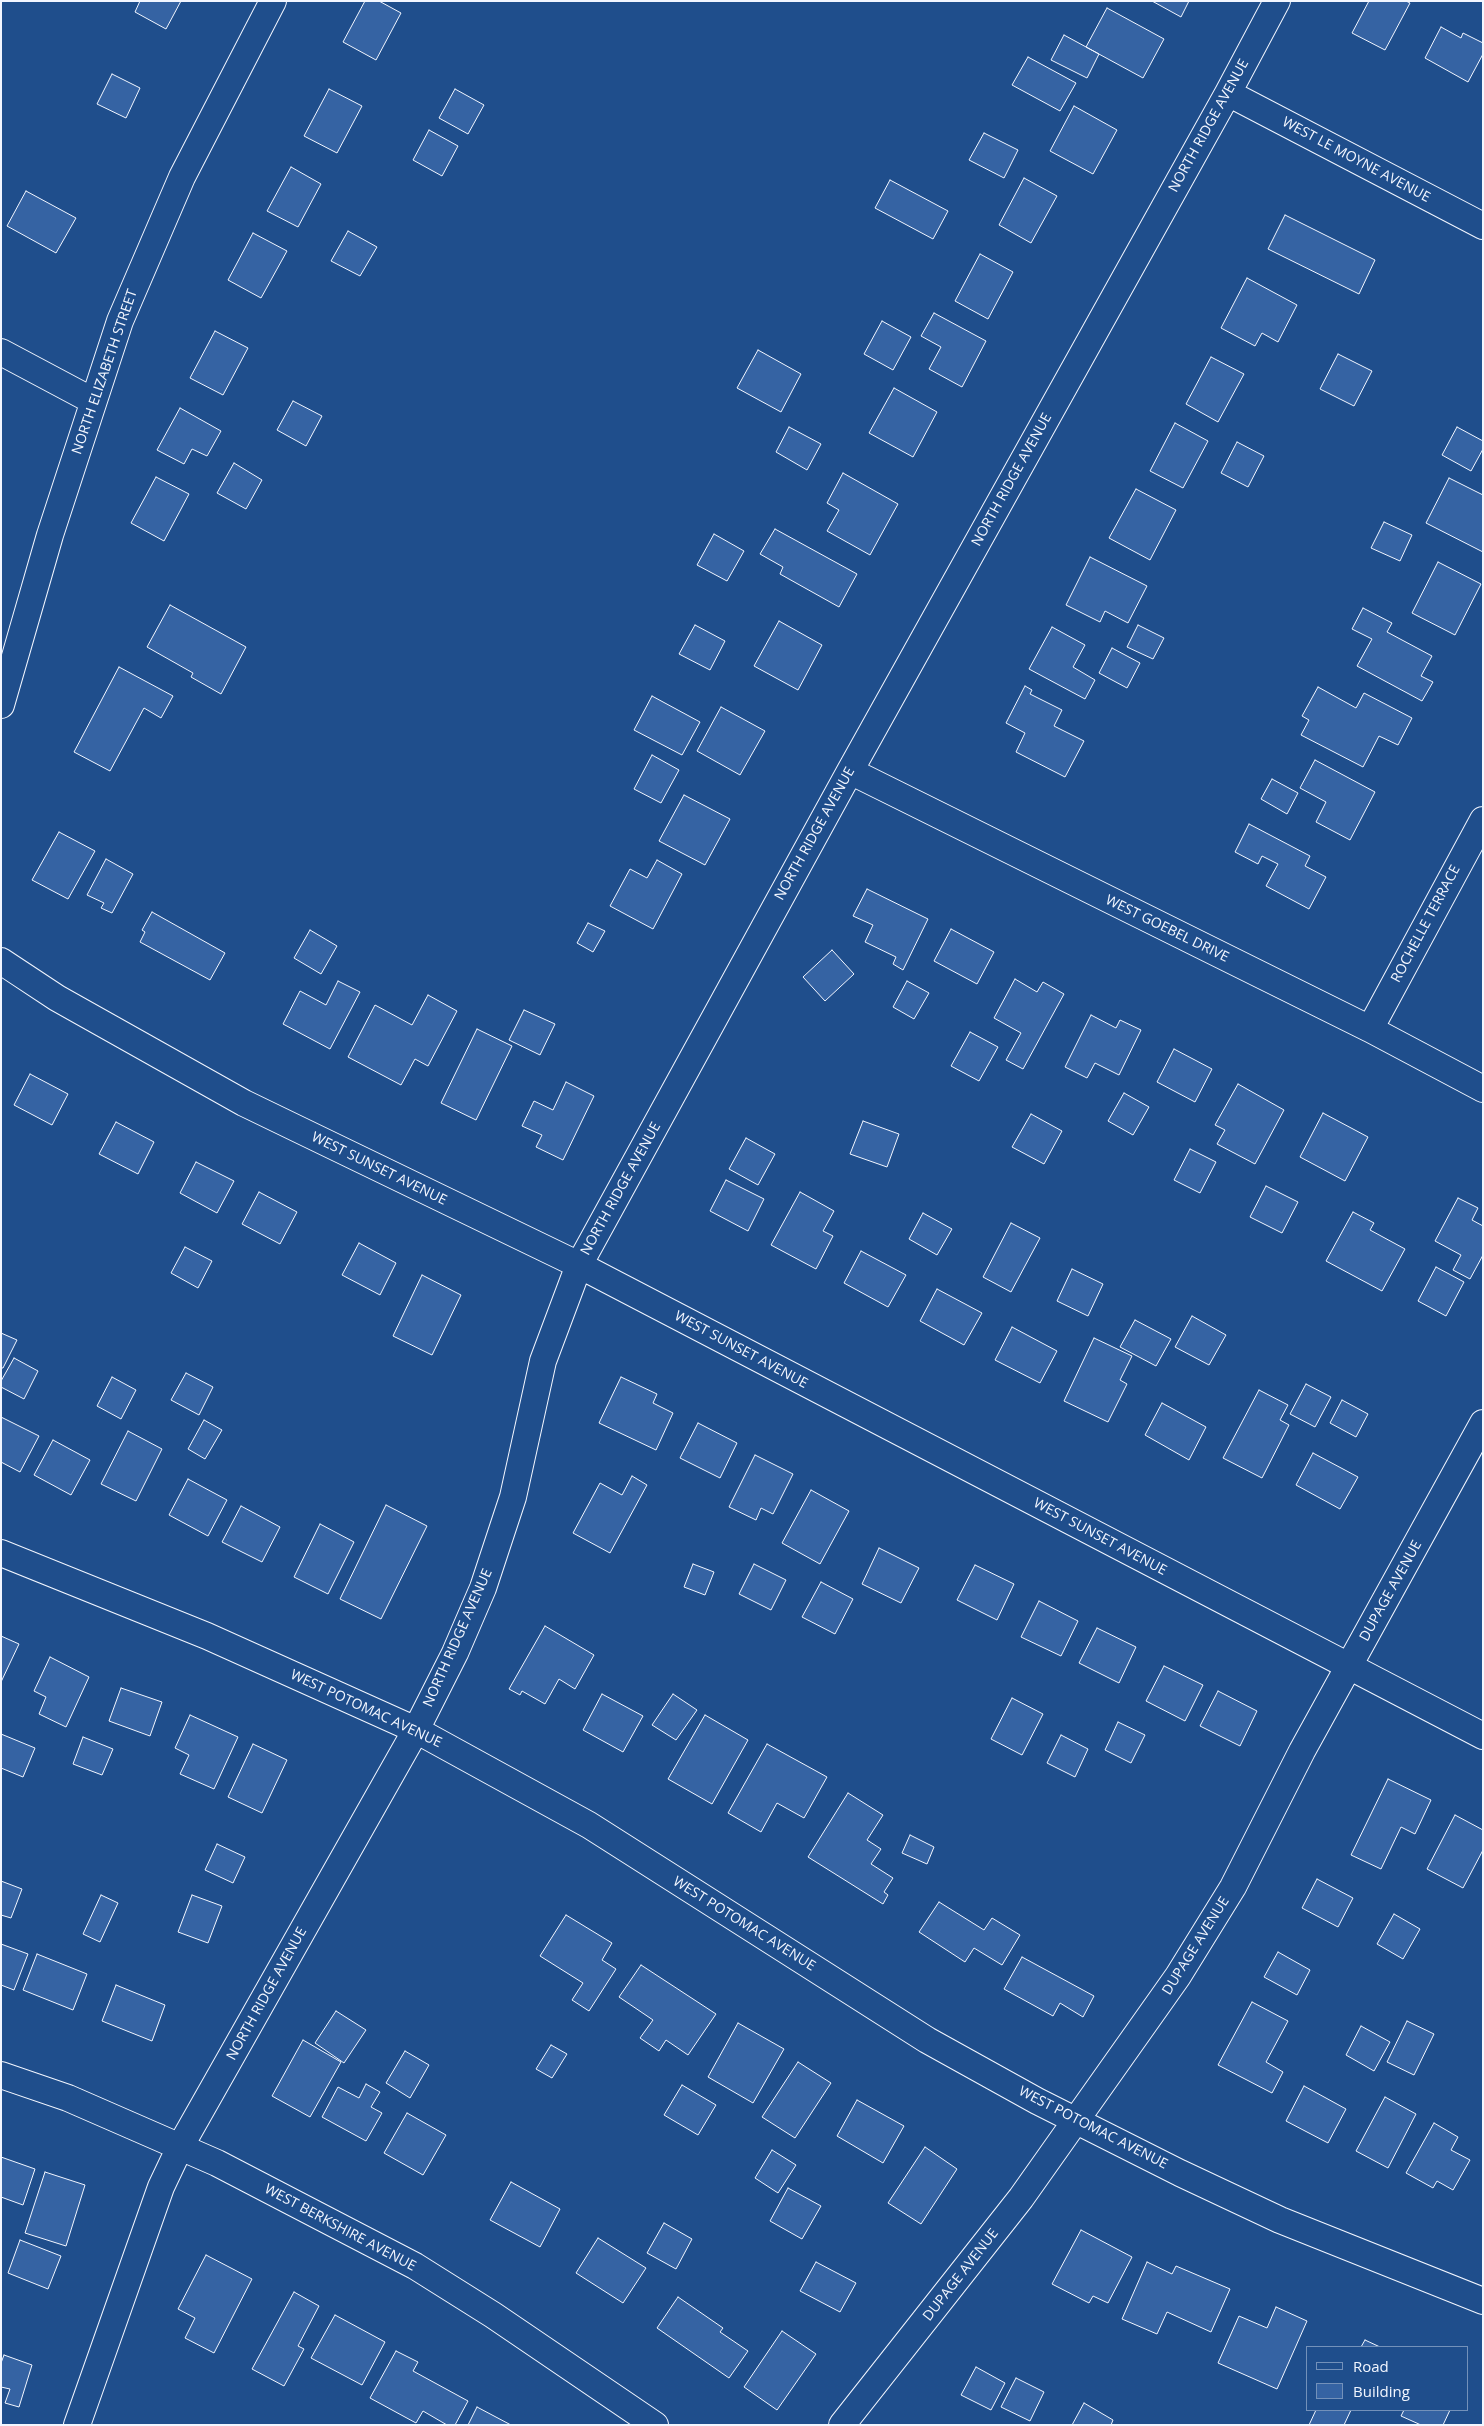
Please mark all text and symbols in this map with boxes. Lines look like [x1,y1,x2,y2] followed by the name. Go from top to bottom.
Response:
[1165,57,1253,195] street label: NORTH RIDGE AVENUE
[1279,114,1433,206] street label: WEST LE MOYNE AVENUE
[69,287,141,457] street label: NORTH ELIZABETH STREET
[968,411,1056,549] street label: NORTH RIDGE AVENUE
[771,765,859,903] street label: NORTH RIDGE AVENUE
[1388,862,1464,986] street label: ROCHELLE TERRACE
[1103,892,1231,966] street label: WEST GOEBEL DRIVE
[577,1120,665,1258] street label: NORTH RIDGE AVENUE
[309,1129,449,1209] street label: WEST SUNSET AVENUE
[672,1308,810,1392] street label: WEST SUNSET AVENUE
[1031,1495,1169,1579] street label: WEST SUNSET AVENUE
[1356,1538,1426,1644] street label: DUPAGE AVENUE
[420,1566,496,1710] street label: NORTH RIDGE AVENUE
[288,1667,444,1751] street label: WEST POTOMAC AVENUE
[670,1873,818,1975] street label: WEST POTOMAC AVENUE
[1159,1894,1233,1998] street label: DUPAGE AVENUE
[223,1925,311,2063] street label: NORTH RIDGE AVENUE
[1016,2083,1170,2173] street label: WEST POTOMAC AVENUE
[261,2181,419,2275] street label: WEST BERKSHIRE AVENUE
[920,2225,1002,2325] street label: DUPAGE AVENUE
[1306,2346,1469,2411] legend
[1353,2356,1389,2376] text: Road
[1353,2381,1410,2401] text: Building

